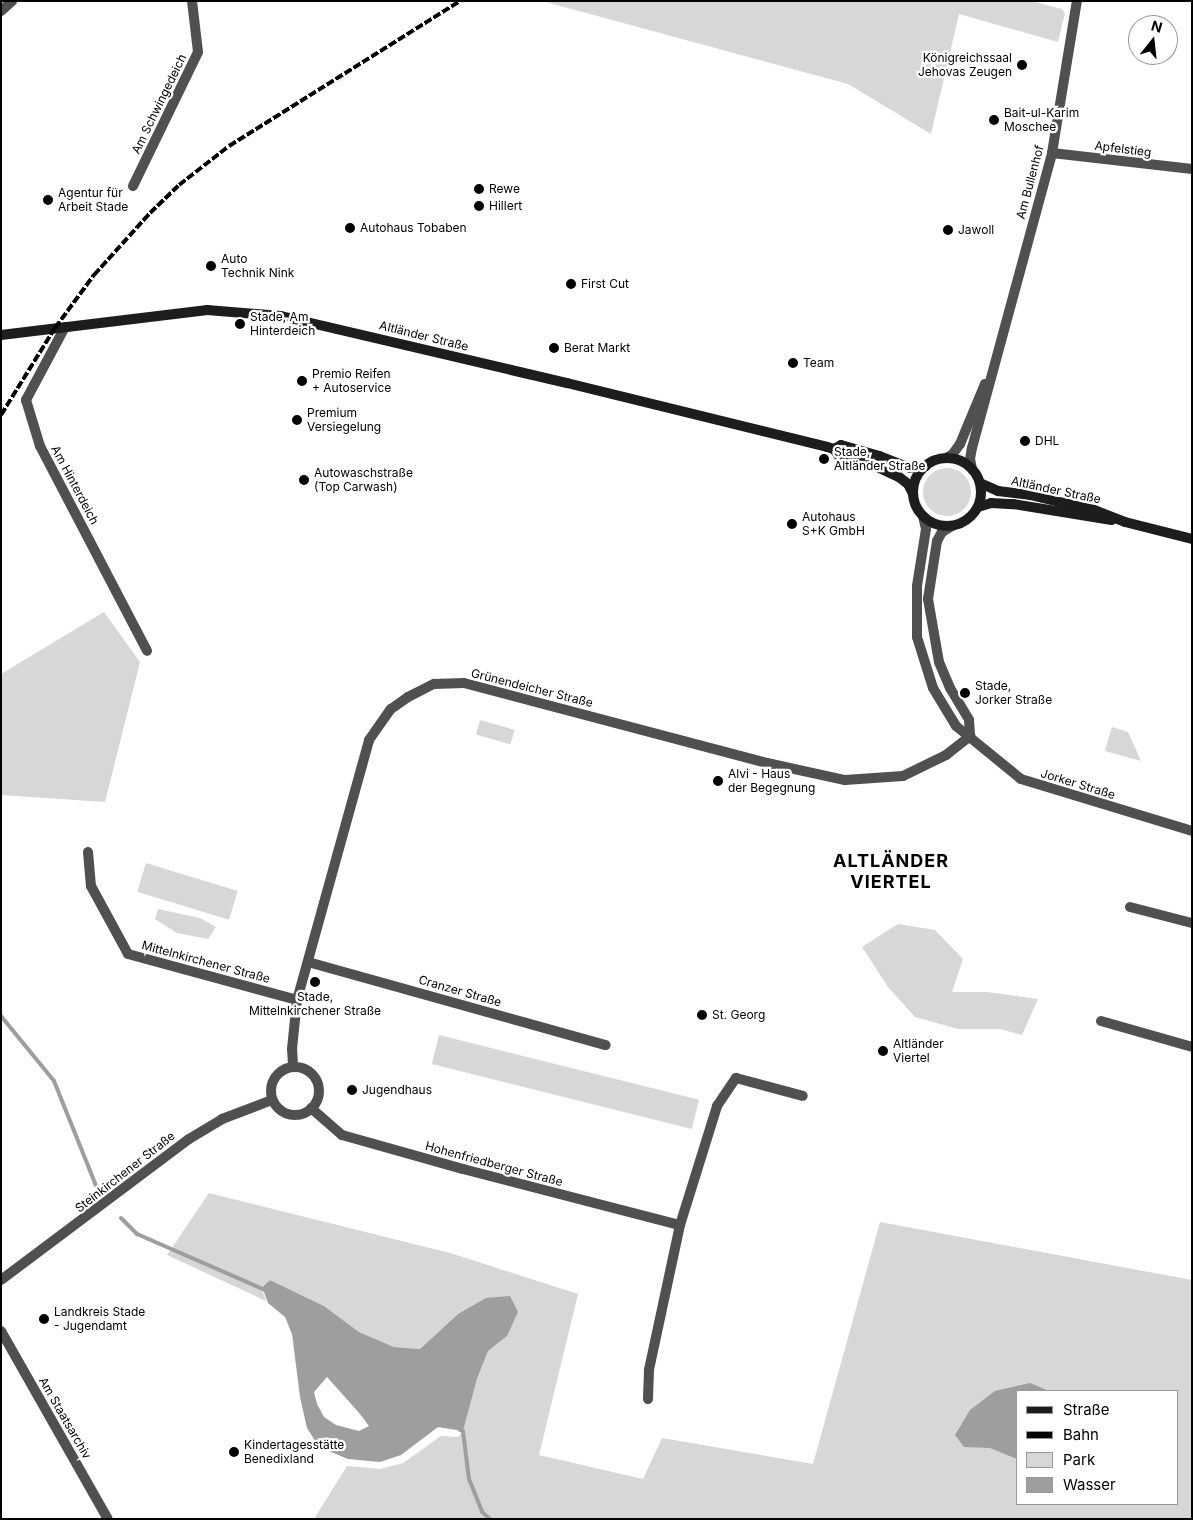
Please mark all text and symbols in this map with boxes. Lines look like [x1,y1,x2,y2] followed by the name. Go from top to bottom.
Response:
[1128,15,1178,65] north arrow
[1150,16,1164,36] text: N
[918,51,1012,79] place label: Königreichssaal Jehovas Zeugen
[129,52,189,156] street label: Am Schwingedeich
[1016,59,1028,71] marker: Königreichssaal Jehovas Zeugen
[1004,106,1079,134] place label: Bait-ul-Karim Moschee
[988,114,1000,126] marker: Bait-ul-Karim Moschee
[1094,138,1152,160] street label: Apfelstieg
[1013,144,1047,220] street label: Am Bullenhof
[489,182,520,196] place label: Rewe
[473,183,485,195] marker: Rewe
[58,186,128,214] place label: Agentur für Arbeit Stade
[42,194,54,206] marker: Agentur für Arbeit Stade
[489,199,522,213] place label: Hillert
[473,200,485,212] marker: Hillert
[360,221,467,235] place label: Autohaus Tobaben
[344,222,356,234] marker: Autohaus Tobaben
[958,223,994,237] place label: Jawoll
[942,224,954,236] marker: Jawoll
[221,252,294,280] place label: Auto Technik Nink
[205,260,217,272] marker: Auto Technik Nink
[581,277,629,291] place label: First Cut
[565,278,577,290] marker: First Cut
[250,310,315,338] place label: Stade, Am Hinterdeich
[234,318,246,330] marker: Stade, Am Hinterdeich
[378,318,470,354] street label: Altländer Straße
[564,341,630,355] place label: Berat Markt
[548,342,560,354] marker: Berat Markt
[803,356,834,370] place label: Team
[787,357,799,369] marker: Team
[312,367,391,395] place label: Premio Reifen + Autoservice
[296,375,308,387] marker: Premio Reifen + Autoservice
[307,406,381,434] place label: Premium Versiegelung
[291,414,303,426] marker: Premium Versiegelung
[1035,434,1059,448] place label: DHL
[1019,435,1031,447] marker: DHL
[48,443,102,527] street label: Am Hinterdeich
[834,445,926,473] place label: Stade, Altländer Straße
[818,453,830,465] marker: Stade, Altländer Straße
[314,466,413,494] place label: Autowaschstraße (Top Carwash)
[1010,473,1102,507] street label: Altländer Straße
[298,474,310,486] marker: Autowaschstraße (Top Carwash)
[802,510,865,538] place label: Autohaus S+K GmbH
[786,518,798,530] marker: Autohaus S+K GmbH
[470,666,594,710] street label: Grünendeicher Straße
[975,679,1052,707] place label: Stade, Jorker Straße
[959,687,971,699] marker: Stade, Jorker Straße
[1039,766,1117,802] street label: Jorker Straße
[728,767,815,795] place label: Alvi - Haus der Begegnung
[712,775,724,787] marker: Alvi - Haus der Begegnung
[832,851,950,894] district label: ALTLÄNDER VIERTEL
[140,938,272,986] street label: Mittelnkirchener Straße
[417,972,503,1010] street label: Cranzer Straße
[309,976,321,988] marker: Stade, Mittelnkirchener Straße
[249,990,381,1018] place label: Stade, Mittelnkirchener Straße
[712,1008,765,1022] place label: St. Georg
[696,1009,708,1021] marker: St. Georg
[893,1037,944,1065] place label: Altländer Viertel
[877,1045,889,1057] marker: Altländer Viertel
[362,1083,432,1097] place label: Jugendhaus
[346,1084,358,1096] marker: Jugendhaus
[72,1129,178,1215] street label: Steinkirchener Straße
[424,1139,564,1189] street label: Hohenfriedberger Straße
[54,1305,145,1333] place label: Landkreis Stade - Jugendamt
[38,1313,50,1325] marker: Landkreis Stade - Jugendamt
[36,1375,94,1461] street label: Am Staatsarchiv
[1016,1390,1178,1505] legend
[1063,1400,1110,1419] text: Straße
[1063,1425,1099,1444] text: Bahn
[244,1438,344,1466] place label: Kindertagesstätte Benedixland
[228,1446,240,1458] marker: Kindertagesstätte Benedixland
[1063,1450,1095,1469] text: Park
[1063,1475,1116,1494] text: Wasser

